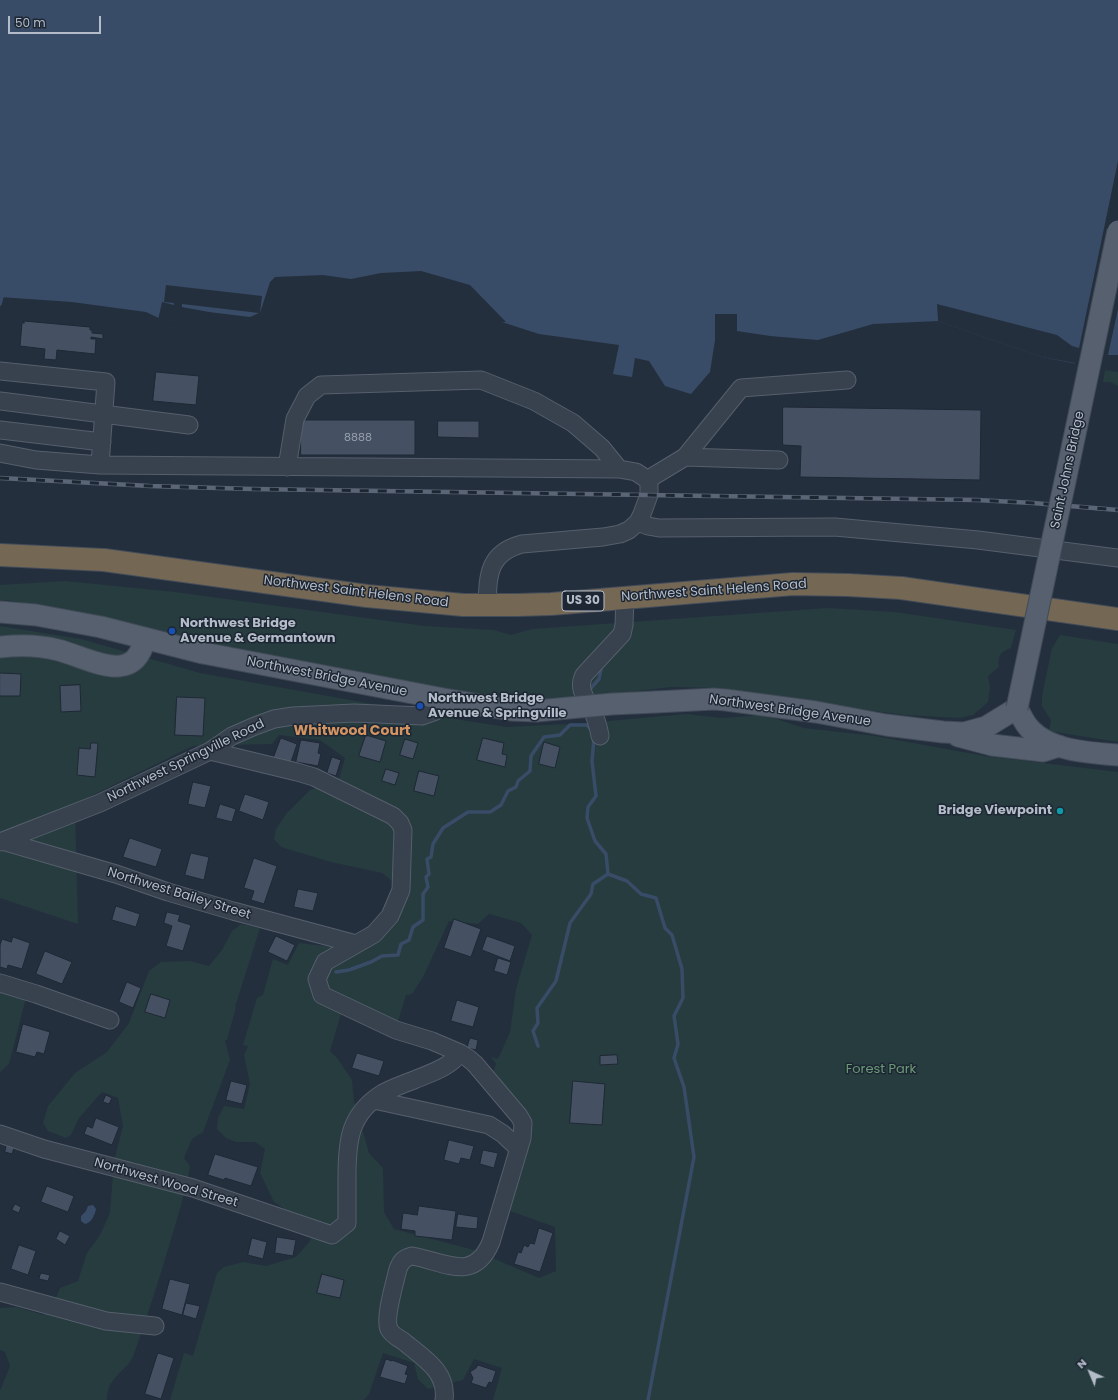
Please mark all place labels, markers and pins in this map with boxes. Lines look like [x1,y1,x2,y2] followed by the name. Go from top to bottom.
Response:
[180,616,336,647] place label: Northwest Bridge Avenue & Germantown
[167,626,177,636] marker: Northwest Bridge Avenue & Germantown
[428,691,567,722] place label: Northwest Bridge Avenue & Springville
[415,701,425,711] marker: Northwest Bridge Avenue & Springville
[938,803,1052,819] place label: Bridge Viewpoint
[1055,806,1065,816] marker: Bridge Viewpoint

